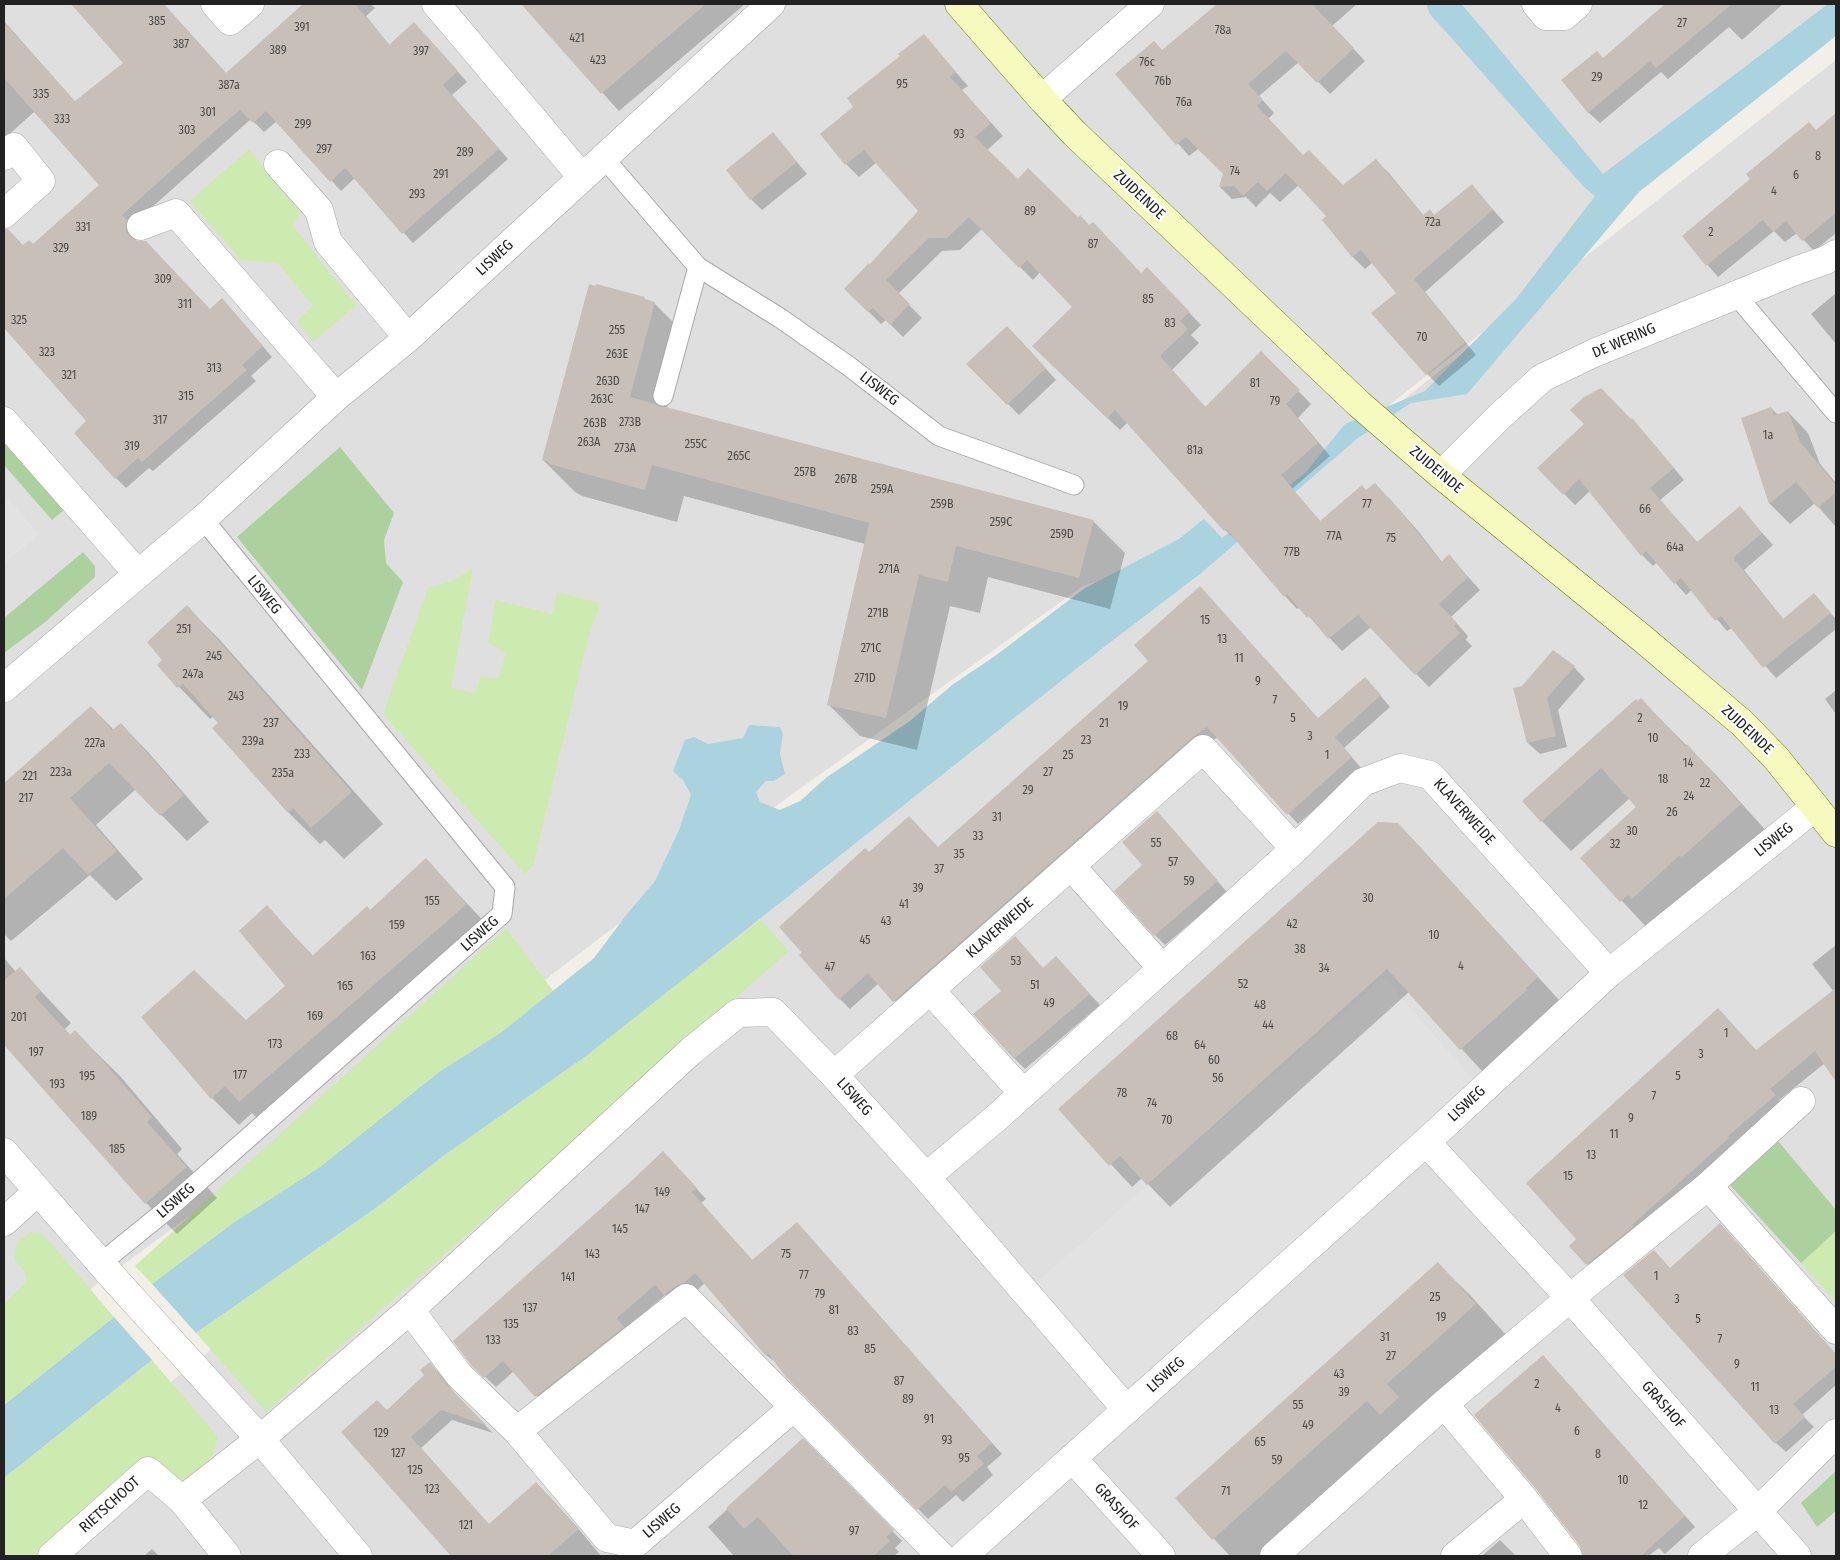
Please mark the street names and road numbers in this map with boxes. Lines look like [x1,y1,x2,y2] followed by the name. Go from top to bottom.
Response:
[1109,167,1169,223] street label: ZUIDEINDE
[473,236,517,280] street label: LISWEG
[1589,320,1659,362] street label: DE WERING
[856,368,902,410] street label: LISWEG
[1406,442,1466,498] street label: ZUIDEINDE
[243,572,285,618] street label: LISWEG
[1717,702,1777,758] street label: ZUIDEINDE
[1430,775,1498,849] street label: KLAVERWEIDE
[1751,819,1797,861] street label: LISWEG
[963,894,1037,962] street label: KLAVERWEIDE
[457,912,503,956] street label: LISWEG
[832,1074,876,1120] street label: LISWEG
[1445,1082,1489,1126] street label: LISWEG
[153,1180,199,1222] street label: LISWEG
[1143,1353,1189,1397] street label: LISWEG
[1637,1378,1689,1432] street label: GRASHOF
[76,1473,144,1537] street label: RIETSCHOOT
[1090,1480,1142,1534] street label: GRASHOF
[639,1500,685,1542] street label: LISWEG

